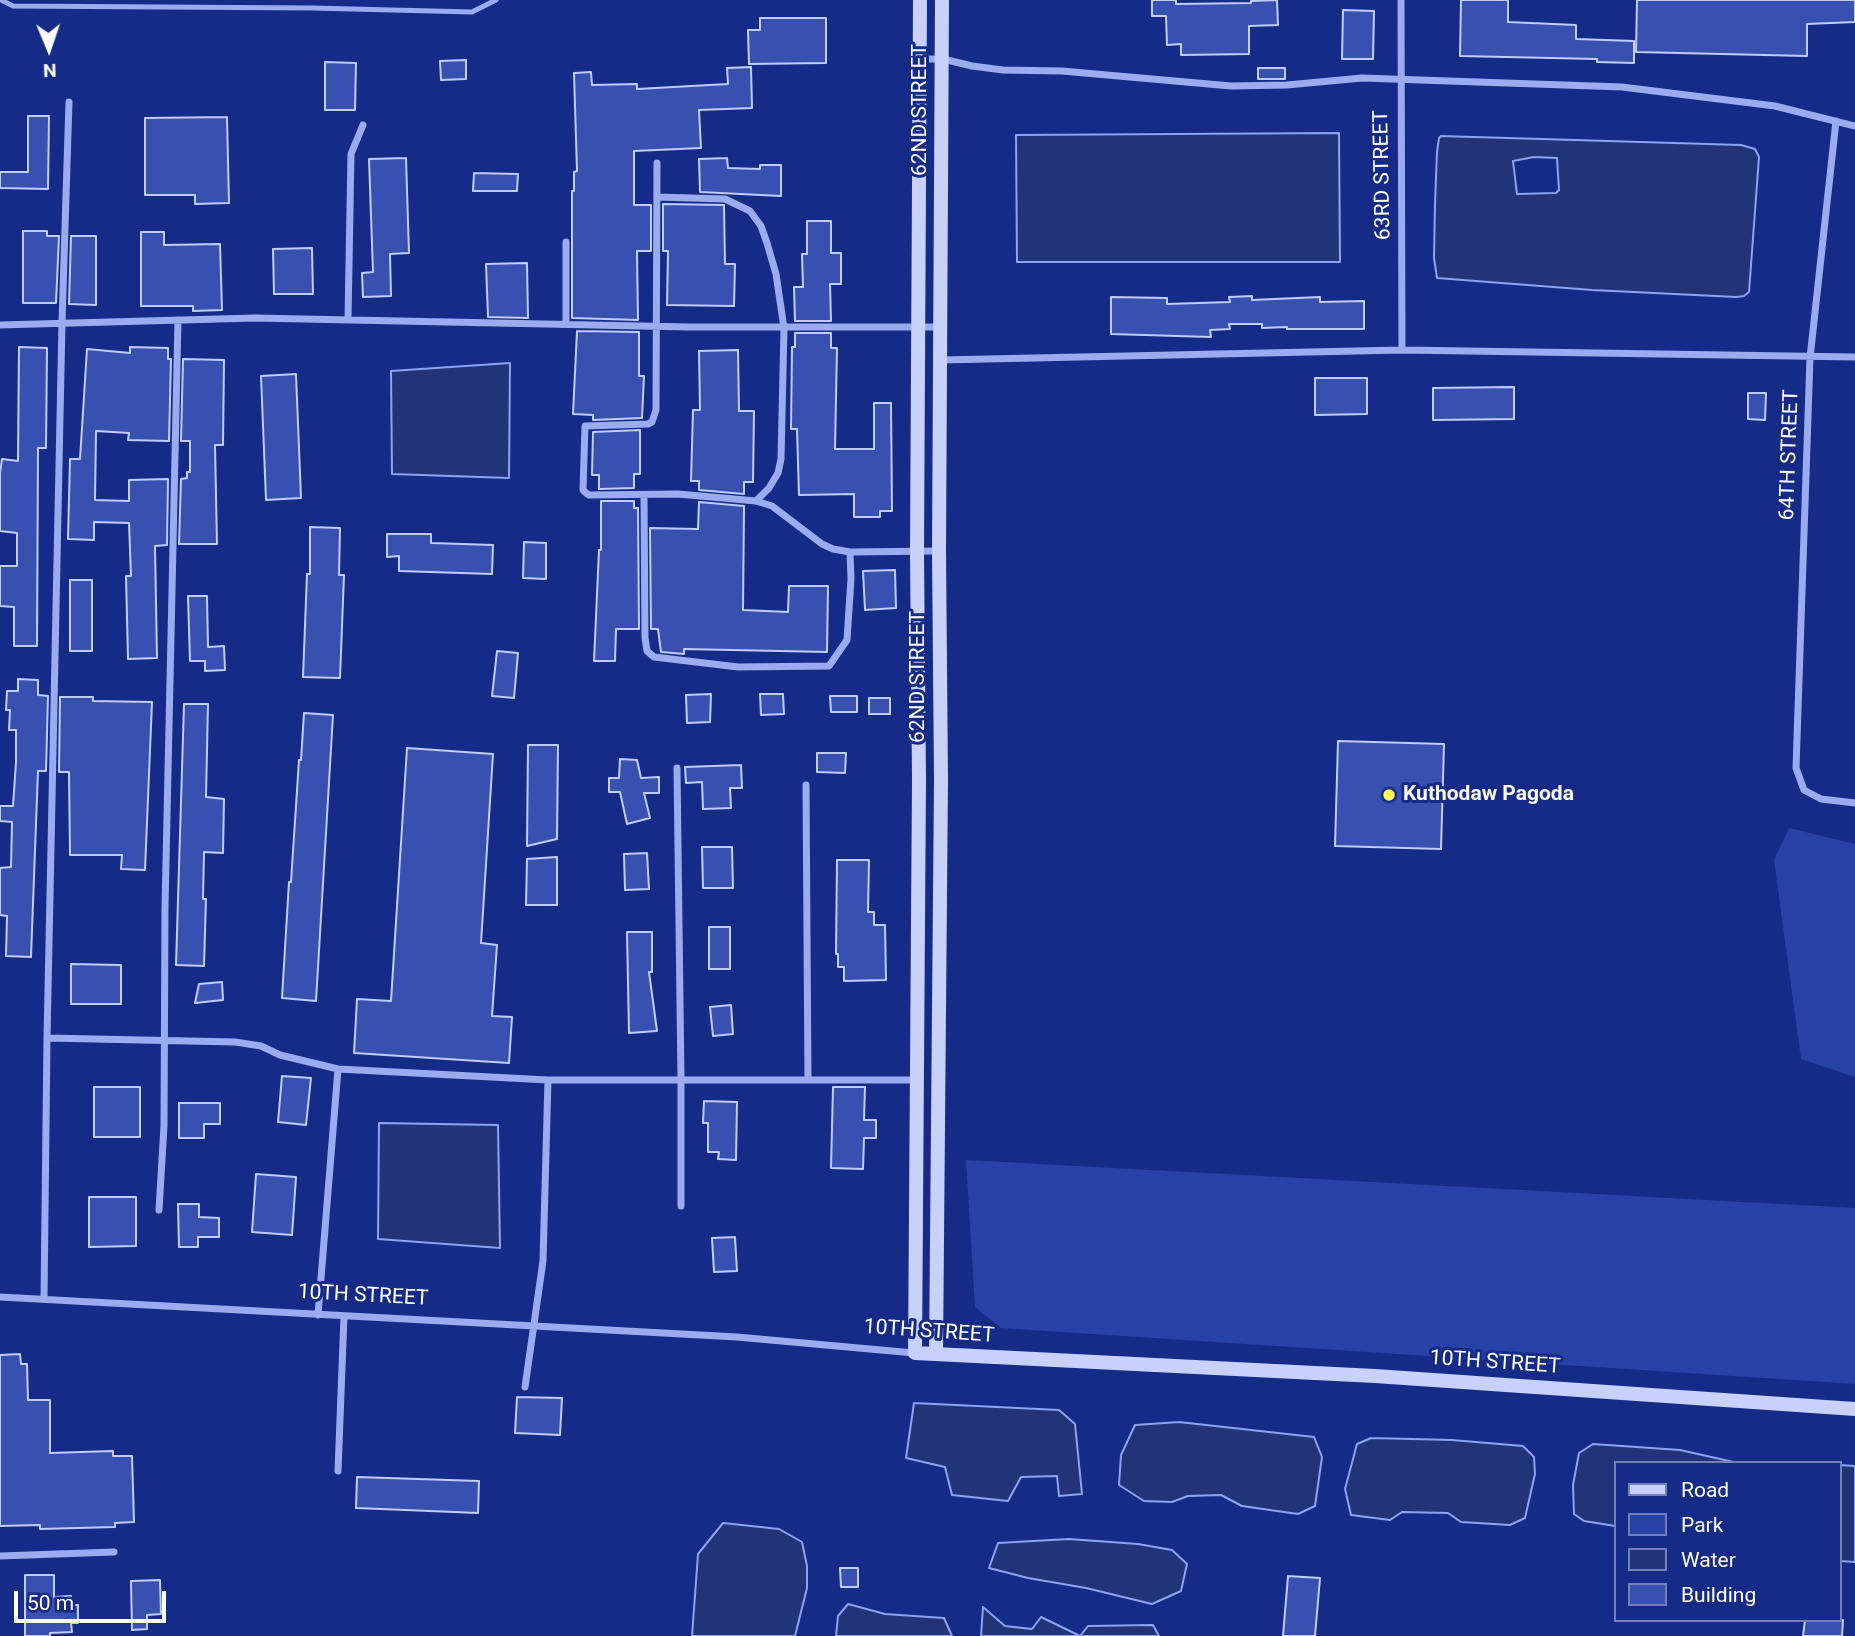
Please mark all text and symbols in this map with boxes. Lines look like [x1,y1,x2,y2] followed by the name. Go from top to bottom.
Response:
[14,14,84,84] north arrow
[908,44,934,176] street label: 62ND STREET
[43,59,57,82] text: N
[1369,110,1397,240] street label: 63RD STREET
[1775,389,1805,521] street label: 64TH STREET
[906,611,932,743] street label: 62ND STREET
[1403,782,1574,808] place label: Kuthodaw Pagoda
[1381,787,1397,803] marker: Kuthodaw Pagoda
[297,1280,429,1312] street label: 10TH STREET
[863,1315,995,1349] street label: 10TH STREET
[1429,1346,1561,1380] street label: 10TH STREET
[1614,1461,1841,1622] legend
[1681,1478,1729,1502] text: Road
[1681,1513,1723,1537] text: Park
[1681,1548,1736,1572] text: Water
[18,1576,170,1620] scale bar
[1681,1583,1756,1607] text: Building
[27,1591,74,1615] text: 50 m

